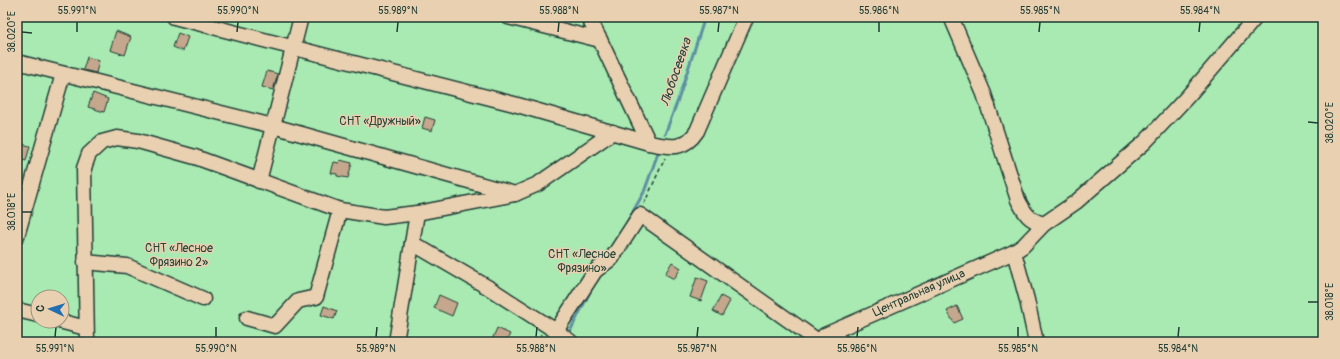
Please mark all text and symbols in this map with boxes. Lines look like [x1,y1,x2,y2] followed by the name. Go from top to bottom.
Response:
[58,5,96,17] text: 55.991°N
[217,5,259,17] text: 55.990°N
[378,5,418,17] text: 55.989°N
[539,5,579,17] text: 55.988°N
[699,5,739,17] text: 55.987°N
[859,5,899,17] text: 55.986°N
[1020,5,1060,17] text: 55.985°N
[1180,5,1220,17] text: 55.984°N
[6,11,18,53] text: 38.020°E
[657,35,695,108] water label: Любосеевка
[1324,102,1336,144] text: 38.020°E
[339,114,421,129] park label: СНТ «Дружный»
[6,193,18,231] text: 38.018°E
[145,241,213,270] park label: СНТ «Лесное Фрязино 2»
[548,247,616,276] park label: СНТ «Лесное Фрязино»
[871,266,968,320] street label: Центральная улица
[1324,283,1336,321] text: 38.018°E
[30,289,70,329] north arrow
[34,304,47,312] text: С
[36,343,74,355] text: 55.991°N
[195,343,237,355] text: 55.990°N
[356,343,396,355] text: 55.989°N
[516,343,556,355] text: 55.988°N
[677,343,717,355] text: 55.987°N
[837,343,877,355] text: 55.986°N
[998,343,1038,355] text: 55.985°N
[1158,343,1198,355] text: 55.984°N

